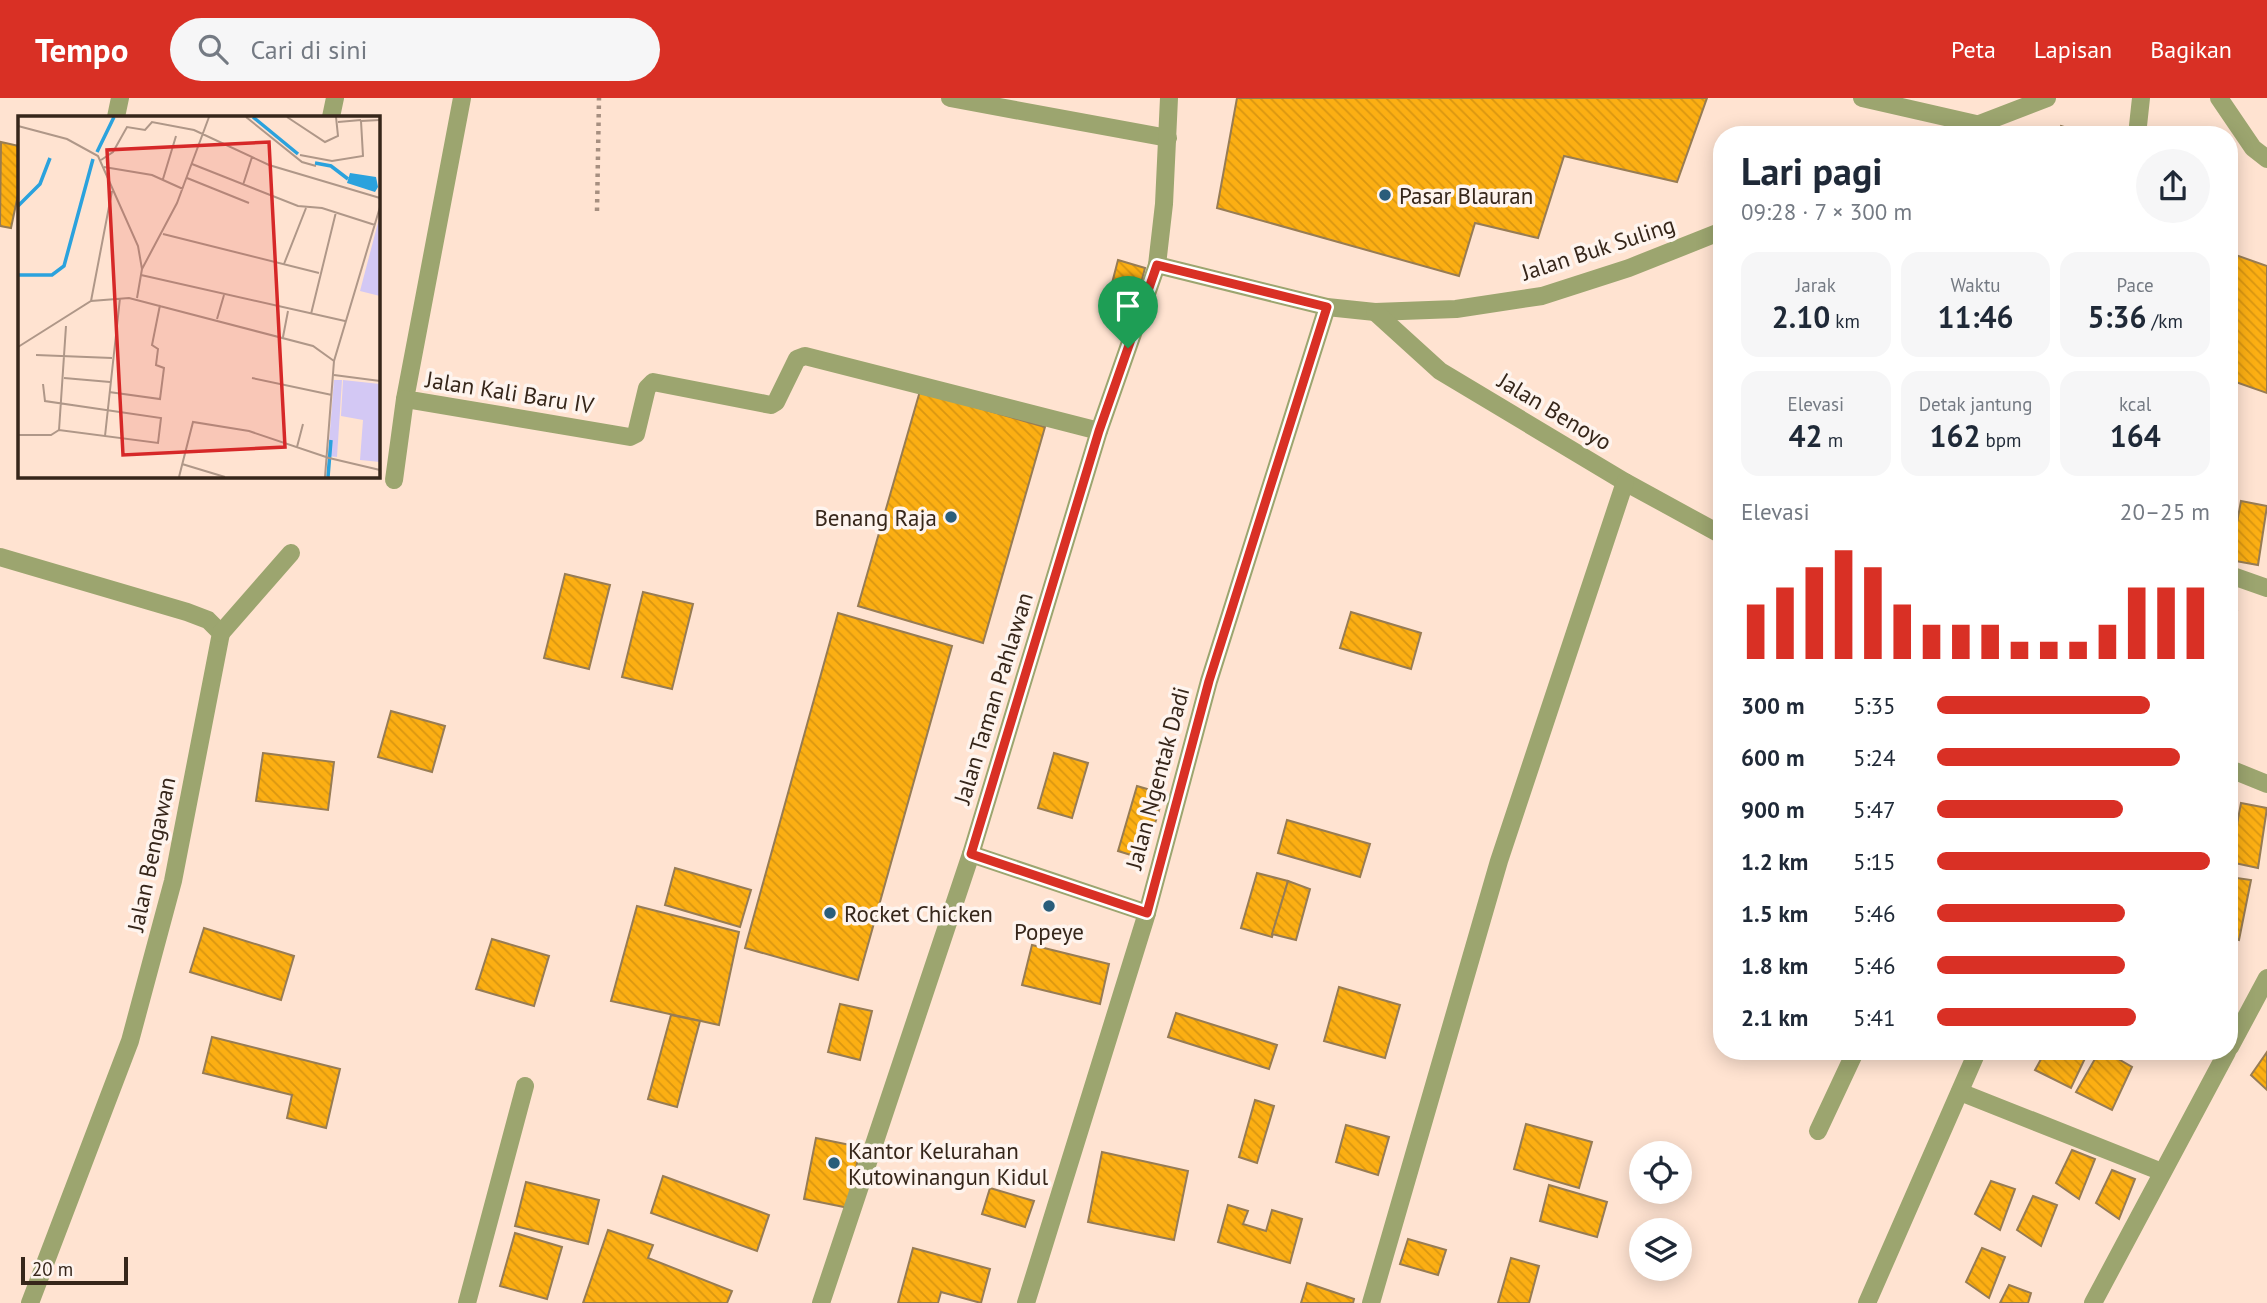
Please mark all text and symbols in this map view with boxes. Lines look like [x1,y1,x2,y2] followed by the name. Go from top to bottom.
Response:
[170,18,660,81] search box
[35,28,128,71] text: Tempo
[194,30,232,68] icon: search
[250,33,367,66] text: Cari di sini
[1951,34,1996,65] text: Peta
[2034,34,2112,65] text: Lapisan
[2150,34,2232,65] text: Bagikan
[18,116,380,478] inset map
[1741,146,1883,195] text: Lari pagi
[2136,149,2210,223] button: share
[1399,181,1533,210] place label: Pasar Blauran
[1377,187,1393,203] marker: Pasar Blauran
[1741,197,1912,226] text: 09:28 · 7 × 300 m
[1517,210,1678,287] street label: Jalan Buk Suling
[1796,273,1836,297] text: Jarak
[1950,273,2001,297] text: Waktu
[2117,273,2154,297] text: Pace
[1098,276,1158,348] pin
[1109,287,1147,325] icon: arrive
[1772,297,1830,336] text: 2.10
[1937,297,2014,336] text: 11:46
[2087,297,2147,336] text: 5:36
[1830,309,1860,333] text: km
[2147,309,2183,333] text: /km
[423,364,597,420] street label: Jalan Kali Baru IV
[1492,365,1617,456] street label: Jalan Benoyo
[1788,392,1844,416] text: Elevasi
[1919,392,2032,416] text: Detak jantung
[2119,392,2151,416] text: kcal
[1789,416,1823,455] text: 42
[1929,416,1980,455] text: 162
[2110,416,2161,455] text: 164
[1823,428,1843,452] text: m
[1980,428,2022,452] text: bpm
[1741,497,1810,526] text: Elevasi
[2120,497,2210,526] text: 20–25 m
[814,503,937,532] place label: Benang Raja
[943,509,959,525] marker: Benang Raja
[947,589,1039,808] street label: Jalan Taman Pahlawan
[1118,684,1195,873] street label: Jalan Ngentak Dadi
[1741,691,1804,720] text: 300 m
[1853,691,1896,720] text: 5:35
[1741,743,1804,772] text: 600 m
[1853,743,1896,772] text: 5:24
[120,774,182,935] street label: Jalan Bengawan
[1741,795,1804,824] text: 900 m
[1853,795,1896,824] text: 5:47
[1741,847,1808,876] text: 1.2 km
[1853,847,1896,876] text: 5:15
[1041,898,1057,914] marker: Popeye
[844,899,993,928] place label: Rocket Chicken
[1741,899,1808,928] text: 1.5 km
[1853,899,1896,928] text: 5:46
[822,905,838,921] marker: Rocket Chicken
[1014,917,1084,946] place label: Popeye
[1741,951,1808,980] text: 1.8 km
[1853,951,1896,980] text: 5:46
[1741,1003,1808,1032] text: 2.1 km
[1853,1003,1896,1032] text: 5:41
[848,1136,1048,1191] place label: Kantor Kelurahan Kutowinangun Kidul
[1629,1141,1692,1281] map controls
[1629,1141,1692,1204] button: locate
[826,1155,842,1171] marker: Kantor Kelurahan Kutowinangun Kidul
[1629,1218,1692,1281] button: layers
[21,1254,128,1286] scale bar
[32,1257,73,1281] text: 20 m

